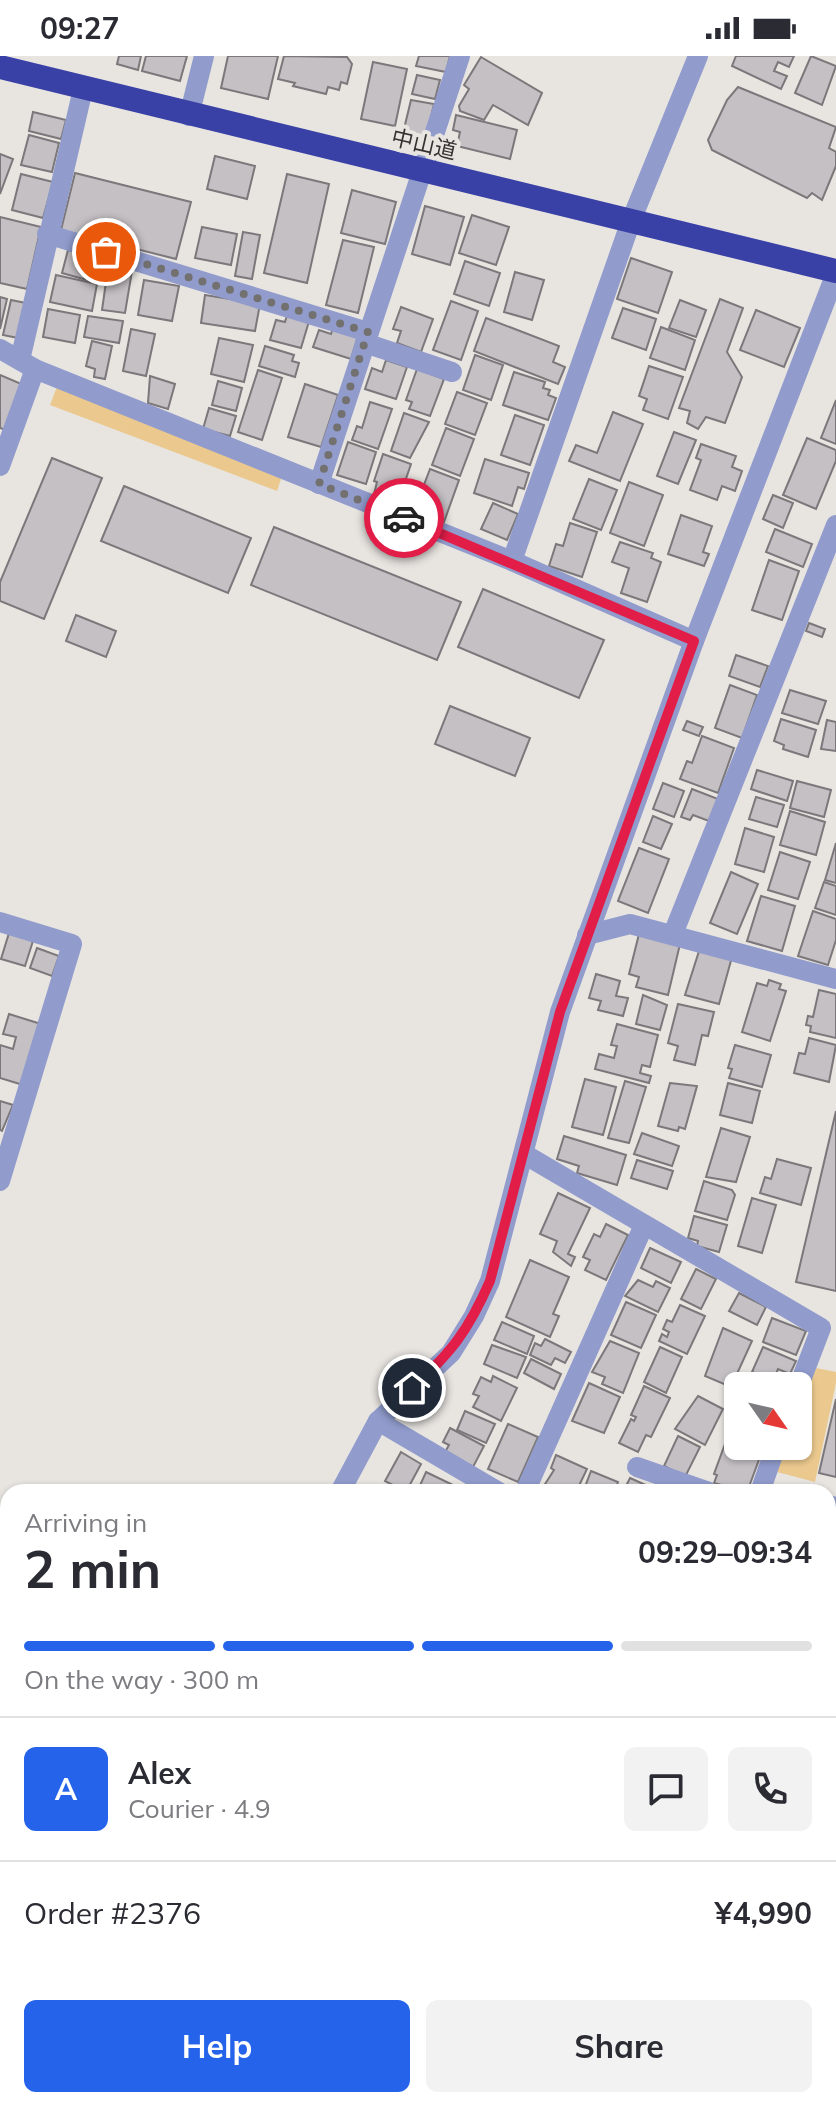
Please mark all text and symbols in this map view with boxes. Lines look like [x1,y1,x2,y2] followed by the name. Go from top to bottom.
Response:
[40,9,119,47] text: 09:27
[389,123,459,165] street label: 中山道
[72,218,140,286] pin
[84,230,128,274] icon: bag
[364,478,444,558] courier
[382,496,426,540] icon: car
[378,1354,446,1422] pin
[390,1366,434,1410] icon: home
[724,1372,812,1460] north arrow
[724,1372,812,1460] map controls
[24,1506,147,1539] text: Arriving in
[638,1533,812,1571] text: 09:29–09:34
[24,1536,161,1601] text: 2 min
[24,1663,259,1696] text: On the way · 300 m
[624,1747,708,1831] button: chat
[728,1747,812,1831] button: phone
[128,1754,191,1792] text: Alex
[55,1770,77,1808] text: A
[128,1792,271,1825] text: Courier · 4.9
[24,1894,201,1932] text: Order #2376
[715,1894,812,1932] text: ¥4,990
[24,2000,410,2092] button: Help
[426,2000,812,2092] button: Share

